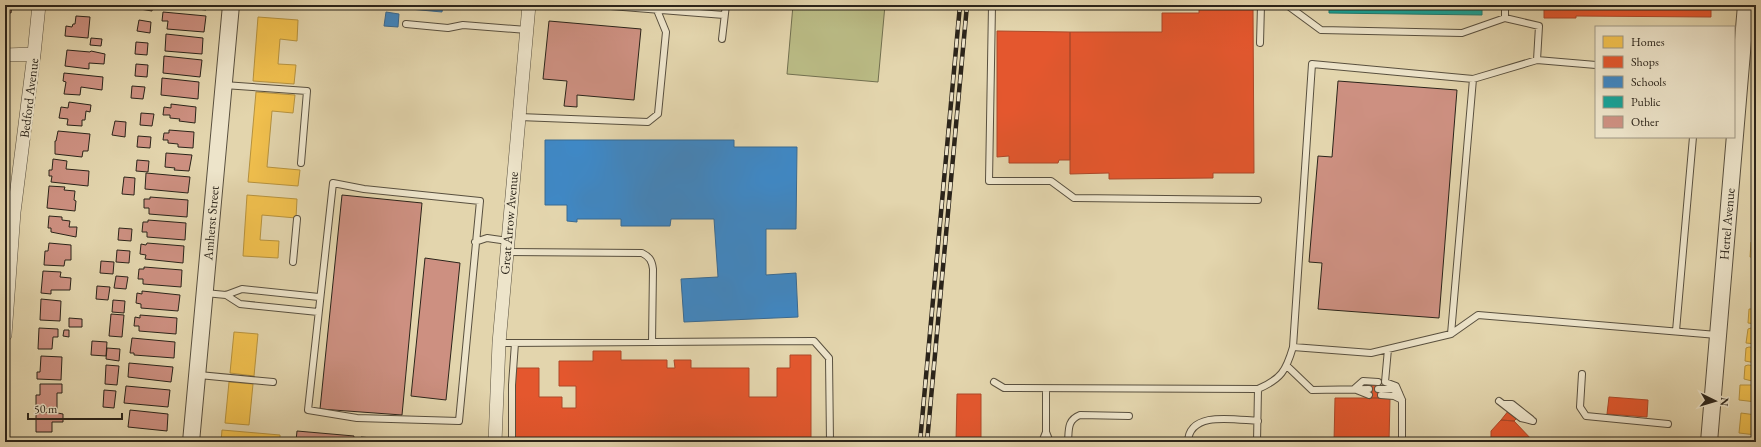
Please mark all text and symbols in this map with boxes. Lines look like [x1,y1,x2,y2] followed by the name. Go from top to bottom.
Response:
[1595,26,1735,138] legend
[1631,34,1665,50] text: Homes
[1631,54,1659,70] text: Shops
[16,57,42,139] street label: Bedford Avenue
[1631,74,1666,90] text: Schools
[1631,94,1661,110] text: Public
[1631,114,1659,130] text: Other
[496,171,522,275] street label: Great Arrow Avenue
[199,185,223,262] street label: Amherst Street
[1715,187,1739,261] street label: Hertel Avenue
[1695,381,1735,421] north arrow
[28,395,122,421] scale bar
[1718,397,1732,407] text: N
[34,401,58,417] text: 50 m

